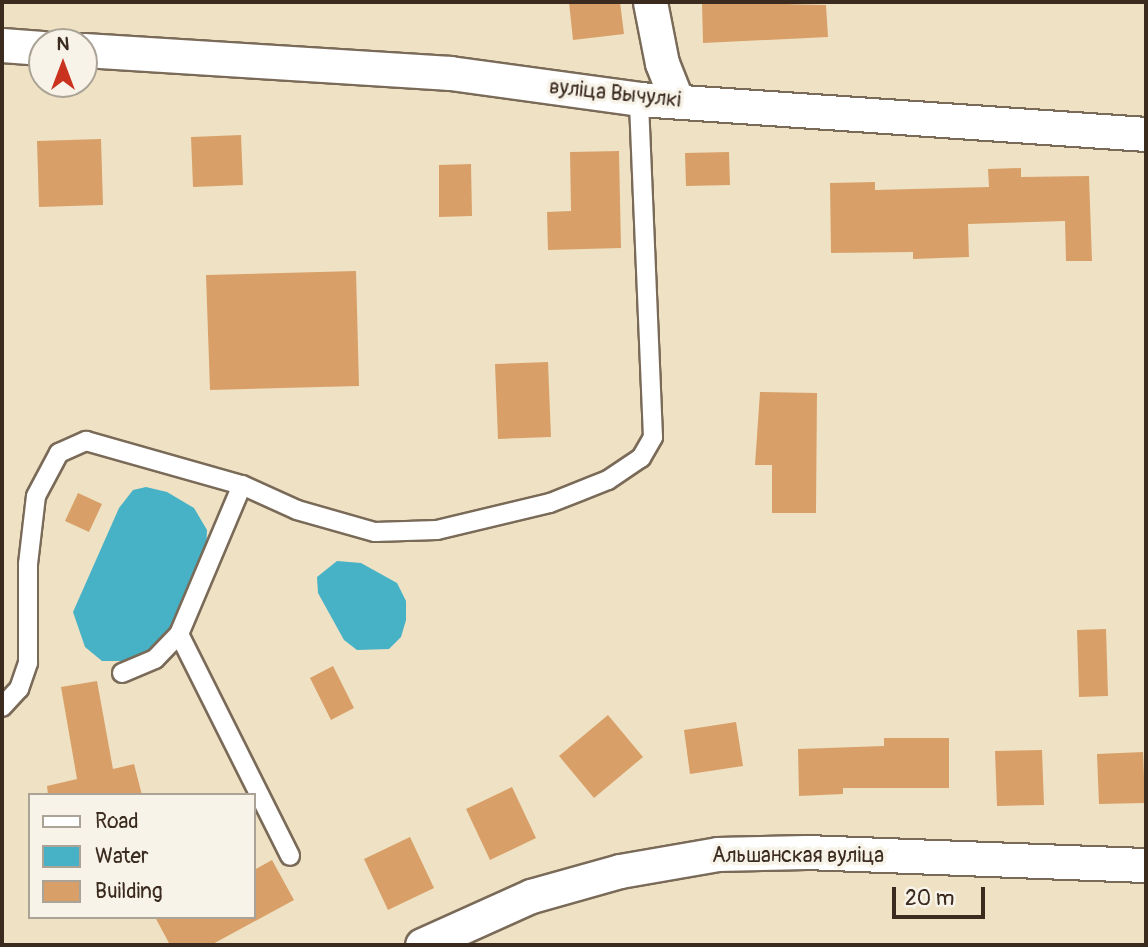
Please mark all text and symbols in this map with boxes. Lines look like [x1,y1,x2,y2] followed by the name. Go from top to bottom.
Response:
[28,28,98,98] north arrow
[57,32,69,56] text: N
[548,75,682,113] street label: вуліца Вычулкі
[28,793,256,919] legend
[95,808,139,835] text: Road
[95,843,148,870] text: Water
[712,843,884,869] street label: Альшанская вуліца
[896,874,989,918] scale bar
[95,878,162,905] text: Building
[905,885,954,912] text: 20 m

